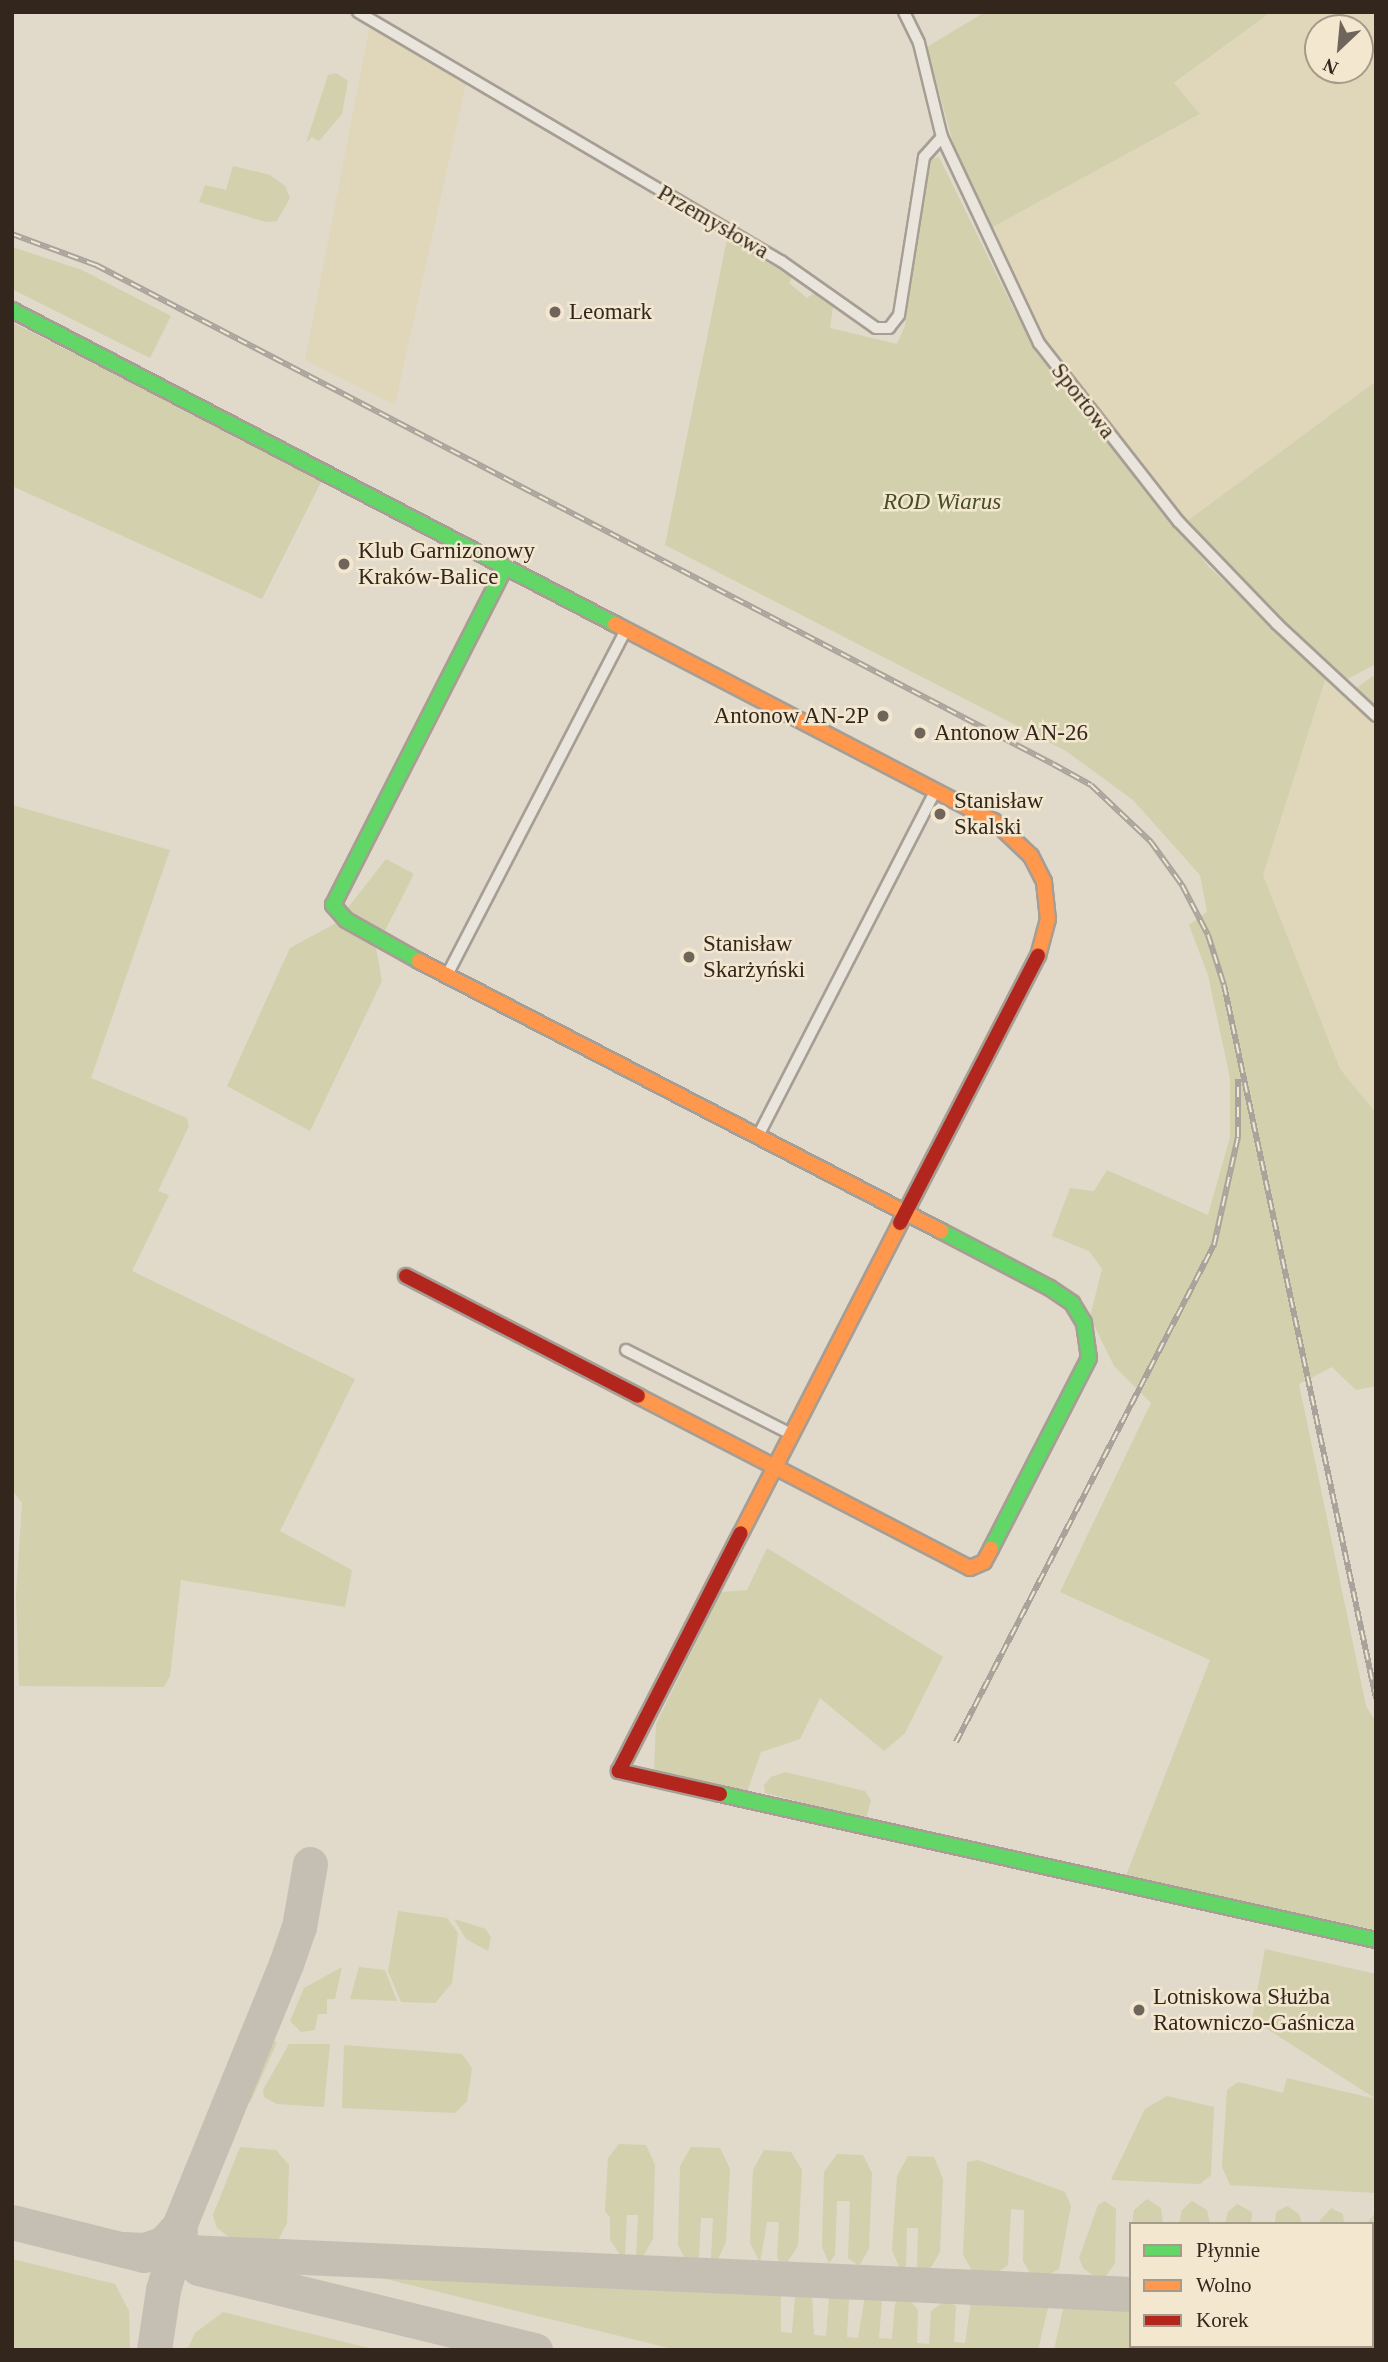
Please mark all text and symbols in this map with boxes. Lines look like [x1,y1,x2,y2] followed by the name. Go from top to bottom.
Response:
[1304,14,1374,84] north arrow
[1320,54,1341,79] text: N
[652,179,774,265] street label: Przemysłowa
[569,298,652,326] place label: Leomark
[547,304,563,320] marker: Leomark
[1045,358,1121,444] street label: Sportowa
[883,488,1001,516] park label: ROD Wiarus
[358,537,535,591] place label: Klub Garnizonowy Kraków-Balice
[336,556,352,572] marker: Klub Garnizonowy Kraków-Balice
[712,702,869,730] place label: Antonow AN-2P
[875,708,891,724] marker: Antonow AN-2P
[934,719,1089,747] place label: Antonow AN-26
[912,725,928,741] marker: Antonow AN-26
[954,787,1043,841] place label: Stanisław Skalski
[932,806,948,822] marker: Stanisław Skalski
[703,930,805,984] place label: Stanisław Skarżyński
[681,949,697,965] marker: Stanisław Skarżyński
[1153,1983,1355,2037] place label: Lotniskowa Służba Ratowniczo-Gaśnicza
[1131,2002,1147,2018] marker: Lotniskowa Służba Ratowniczo-Gaśnicza
[1129,2222,1374,2348] legend
[1196,2238,1260,2262] text: Płynnie
[1196,2273,1251,2297] text: Wolno
[1196,2308,1248,2332] text: Korek

